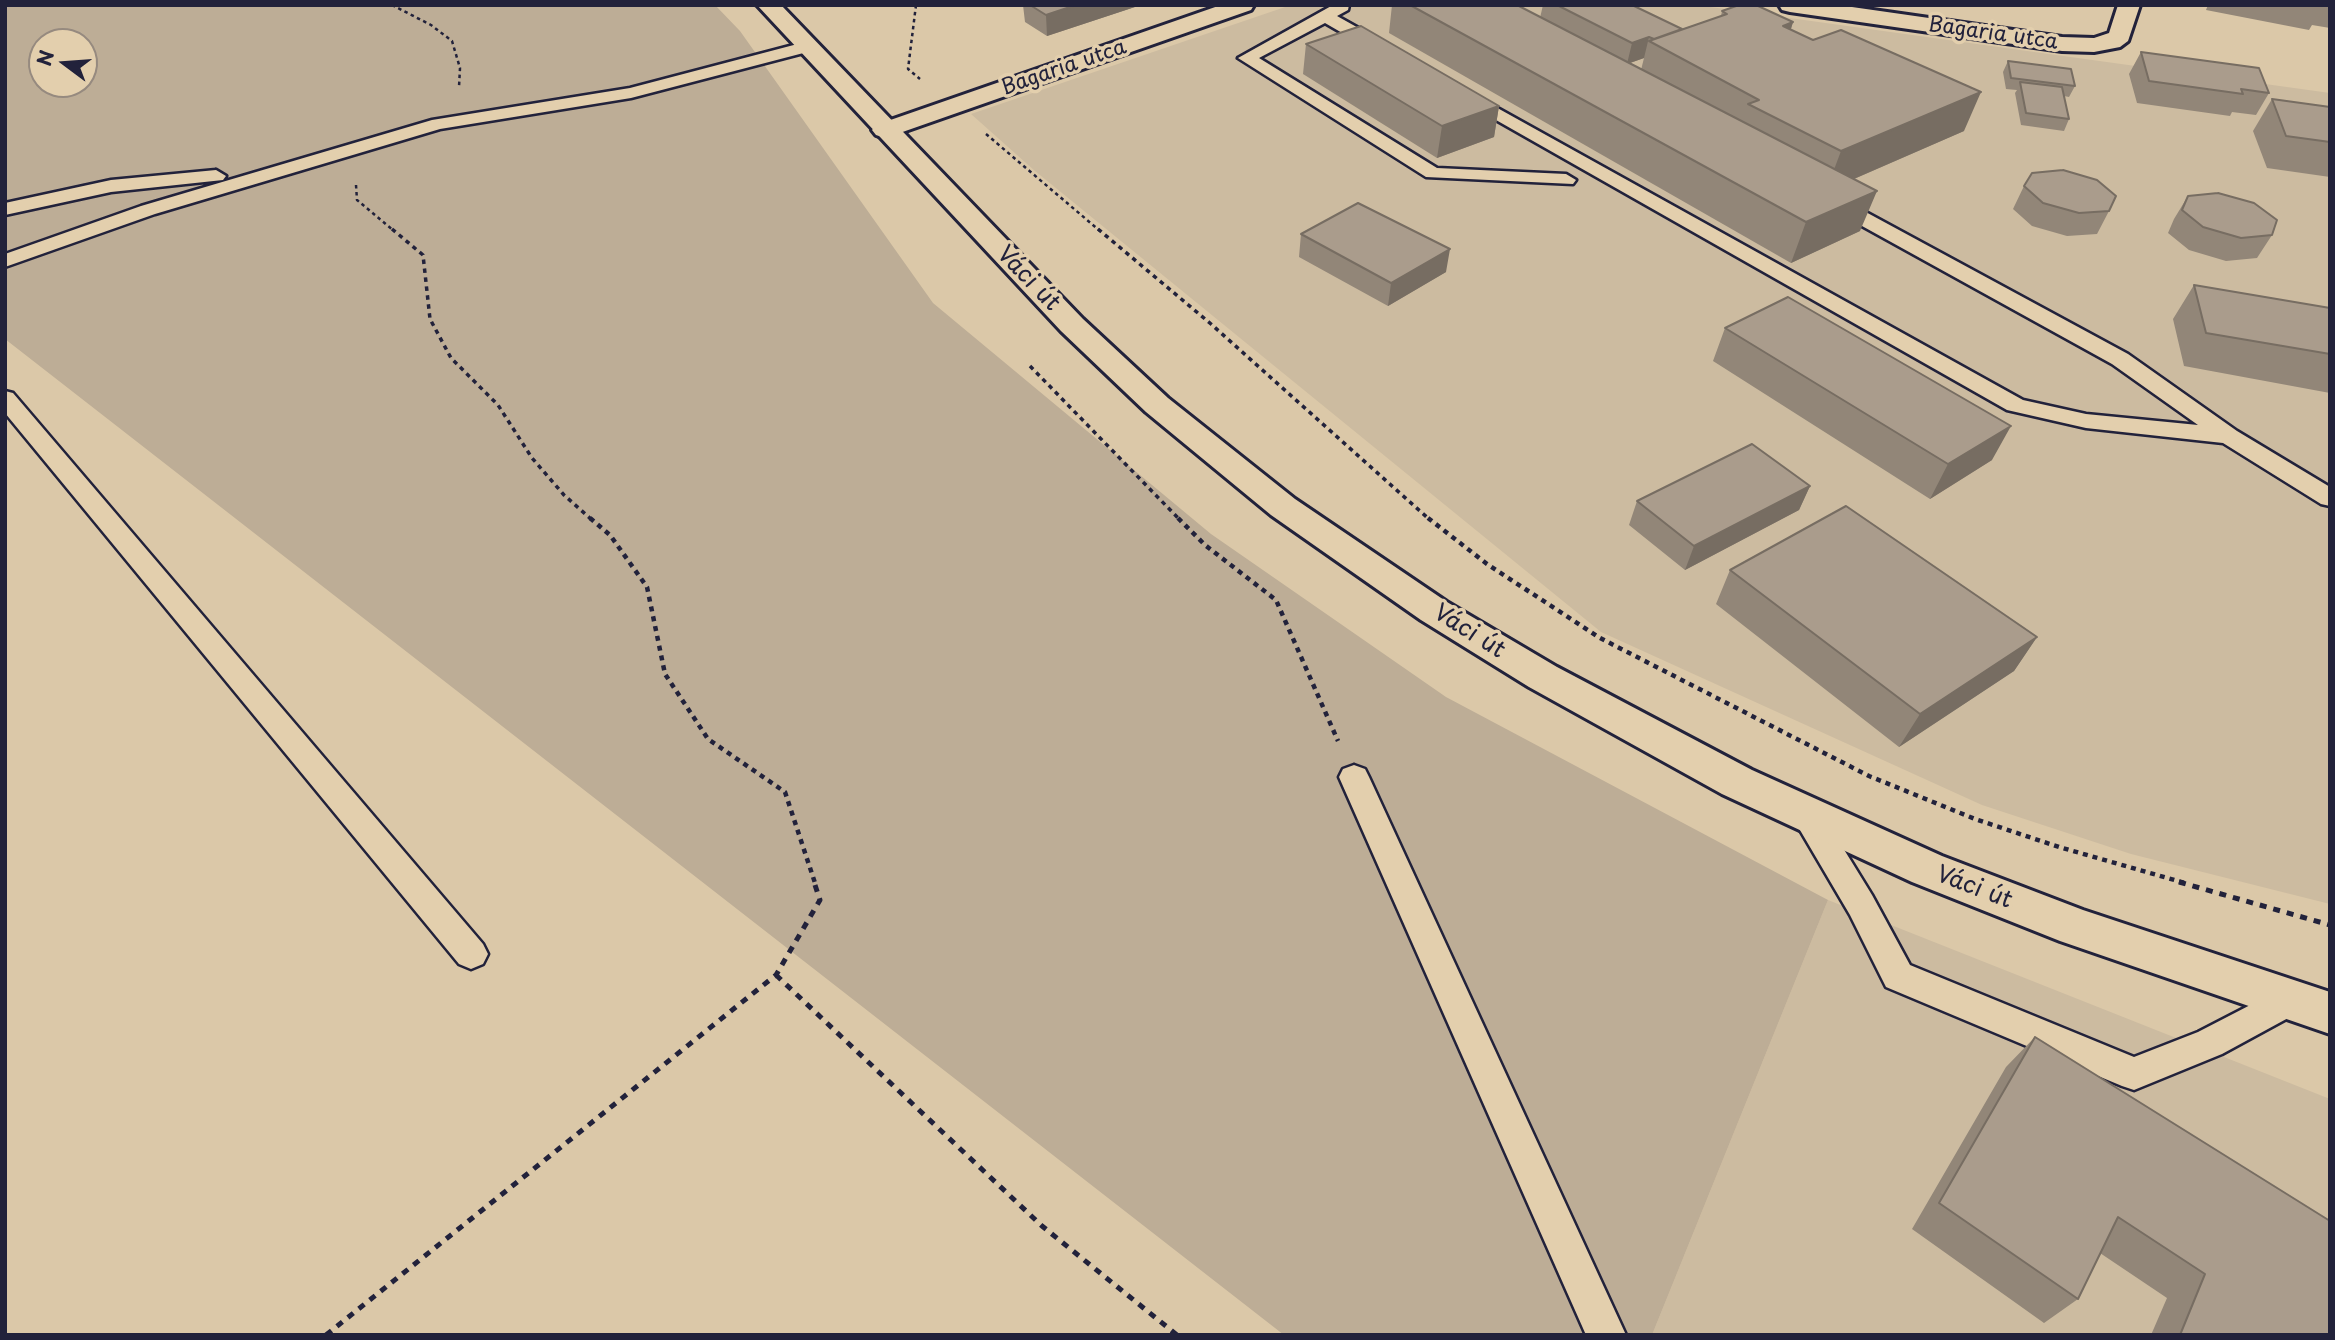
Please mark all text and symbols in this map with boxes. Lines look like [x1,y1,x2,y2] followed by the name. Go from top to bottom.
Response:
[1927,12,2059,56] street label: Bagaria utca
[28,28,98,98] north arrow
[998,35,1130,101] street label: Bagaria utca
[29,47,60,69] text: N
[990,241,1066,317] street label: Váci út
[1428,599,1510,665] street label: Váci út
[1932,860,2016,916] street label: Váci út

